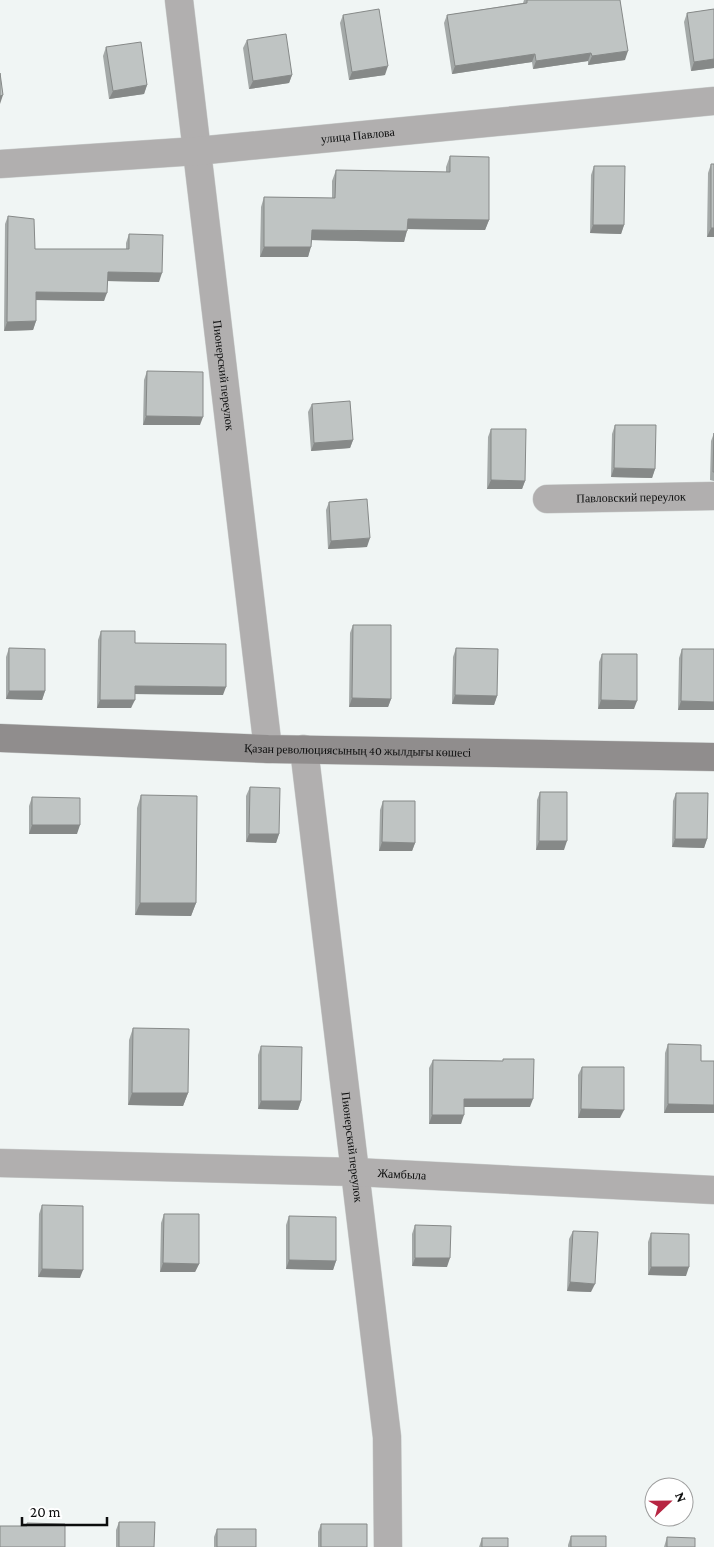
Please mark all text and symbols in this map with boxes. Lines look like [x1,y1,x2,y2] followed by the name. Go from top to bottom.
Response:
[320,125,396,146] street label: улица Павлова
[210,319,237,432] street label: Пионерский переулок
[576,490,686,505] street label: Павловский переулок
[244,741,472,760] street label: Қазан революциясының 40 жылдығы көшесі
[338,1091,366,1203] street label: Пионерский переулок
[377,1166,427,1183] street label: Жамбыла
[644,1477,694,1527] north arrow
[672,1490,690,1505] text: N
[22,1494,108,1526] scale bar
[30,1504,61,1520] text: 20 m

